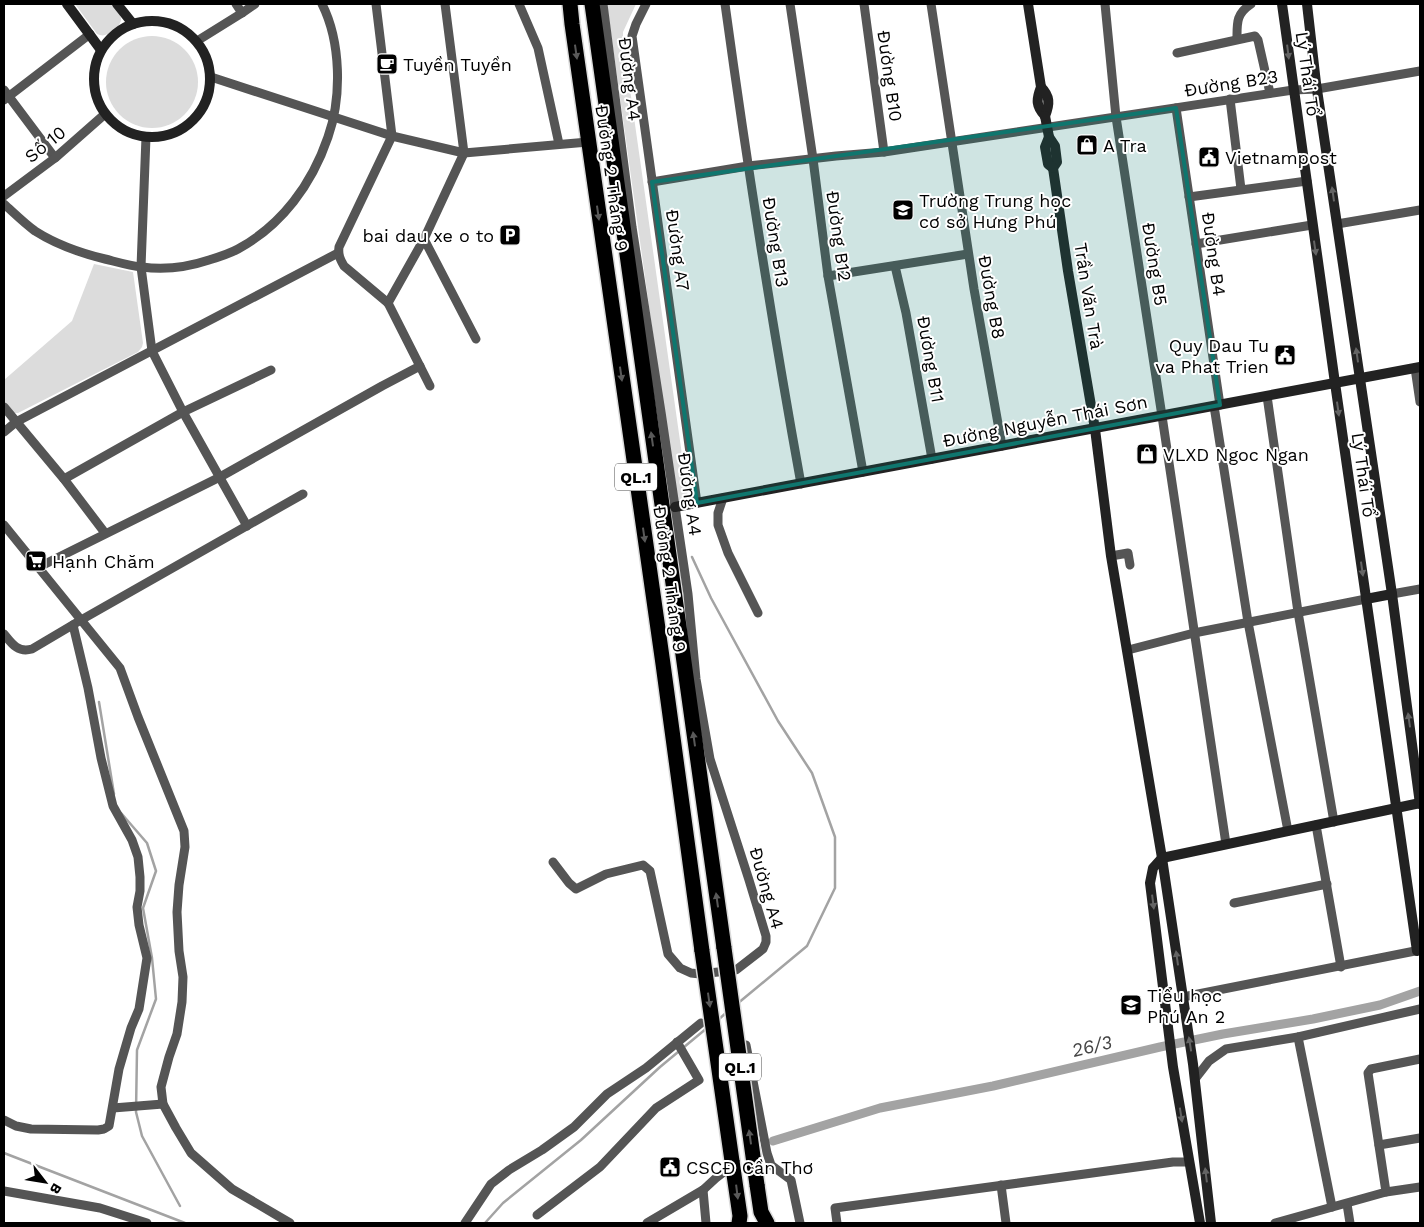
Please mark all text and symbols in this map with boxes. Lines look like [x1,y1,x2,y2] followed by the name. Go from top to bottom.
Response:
[873,29,907,123] street label: Đường B10
[1292,30,1324,118] street label: Lý Thái Tổ
[614,36,646,122] street label: Đường A4
[572,44,580,60] one-way arrow
[1284,44,1292,60] one-way arrow
[375,52,399,76] cafe icon: Tuyền Tuyền
[403,54,512,75] place label: Tuyền Tuyền
[1183,65,1279,101] street label: Đường B23
[591,103,633,253] street label: Đường 2 Tháng 9
[20,121,70,167] street label: Số 10
[1075,133,1099,157] shop icon: A Tra
[1103,135,1147,156] place label: A Tra
[1197,145,1221,169] public building icon: Vietnampost
[1225,147,1337,168] place label: Vietnampost
[1329,186,1337,202] one-way arrow
[822,189,856,283] street label: Đường B12
[919,190,1071,232] place label: Trường Trung học cơ sở Hưng Phú
[758,195,794,289] street label: Đường B13
[891,198,915,222] school or university icon: Trường Trung học cơ sở Hưng Phú
[594,205,602,221] one-way arrow
[662,208,694,292] street label: Đường A7
[1198,211,1230,297] street label: Đường B4
[1138,221,1172,307] street label: Đường B5
[498,223,522,247] parking icon: bai dau xe o to
[363,225,494,246] place label: bai dau xe o to
[1312,240,1320,256] one-way arrow
[1070,241,1108,351] street label: Trần Văn Trà
[974,253,1010,341] street label: Đường B8
[913,314,949,404] street label: Đường B11
[1156,335,1269,377] place label: Quy Dau Tu va Phat Trien
[1273,343,1297,367] public building icon: Quy Dau Tu va Phat Trien
[1352,347,1360,363] one-way arrow
[618,366,626,382] one-way arrow
[941,391,1149,451] street label: Đường Nguyễn Thái Sơn
[1335,401,1343,417] one-way arrow
[648,431,656,447] one-way arrow
[1348,431,1380,519] street label: Lý Thái Tổ
[1135,442,1159,466] shop icon: VLXD Ngoc Ngan
[1163,444,1309,465] place label: VLXD Ngoc Ngan
[674,451,706,537] street label: Đường A4
[615,464,657,491] road number: QL.1
[649,504,691,654] street label: Đường 2 Tháng 9
[641,527,649,543] one-way arrow
[24,549,48,573] supermarket icon: Hạnh Chăm
[52,551,155,572] place label: Hạnh Chăm
[1358,562,1366,578] one-way arrow
[1405,712,1413,728] one-way arrow
[690,730,698,746] one-way arrow
[745,845,789,931] street label: Đường A4
[713,891,721,907] one-way arrow
[1149,895,1157,911] one-way arrow
[1173,950,1181,966] one-way arrow
[1147,985,1225,1027] place label: Tiểu học Phú An 2
[705,992,713,1008] one-way arrow
[1119,993,1143,1017] school or university icon: Tiểu học Phú An 2
[1070,1030,1115,1062] water label: 26/3
[1186,1035,1194,1051] one-way arrow
[719,1054,761,1080] road number: QL.1
[1177,1107,1185,1123] one-way arrow
[746,1128,754,1144] one-way arrow
[658,1155,682,1179] public building icon: CSCĐ Cần Thơ
[20,1157,70,1207] north arrow
[686,1157,813,1178] place label: CSCĐ Cần Thơ
[1202,1166,1210,1182] one-way arrow
[47,1180,65,1197] text: B
[733,1184,741,1200] one-way arrow

